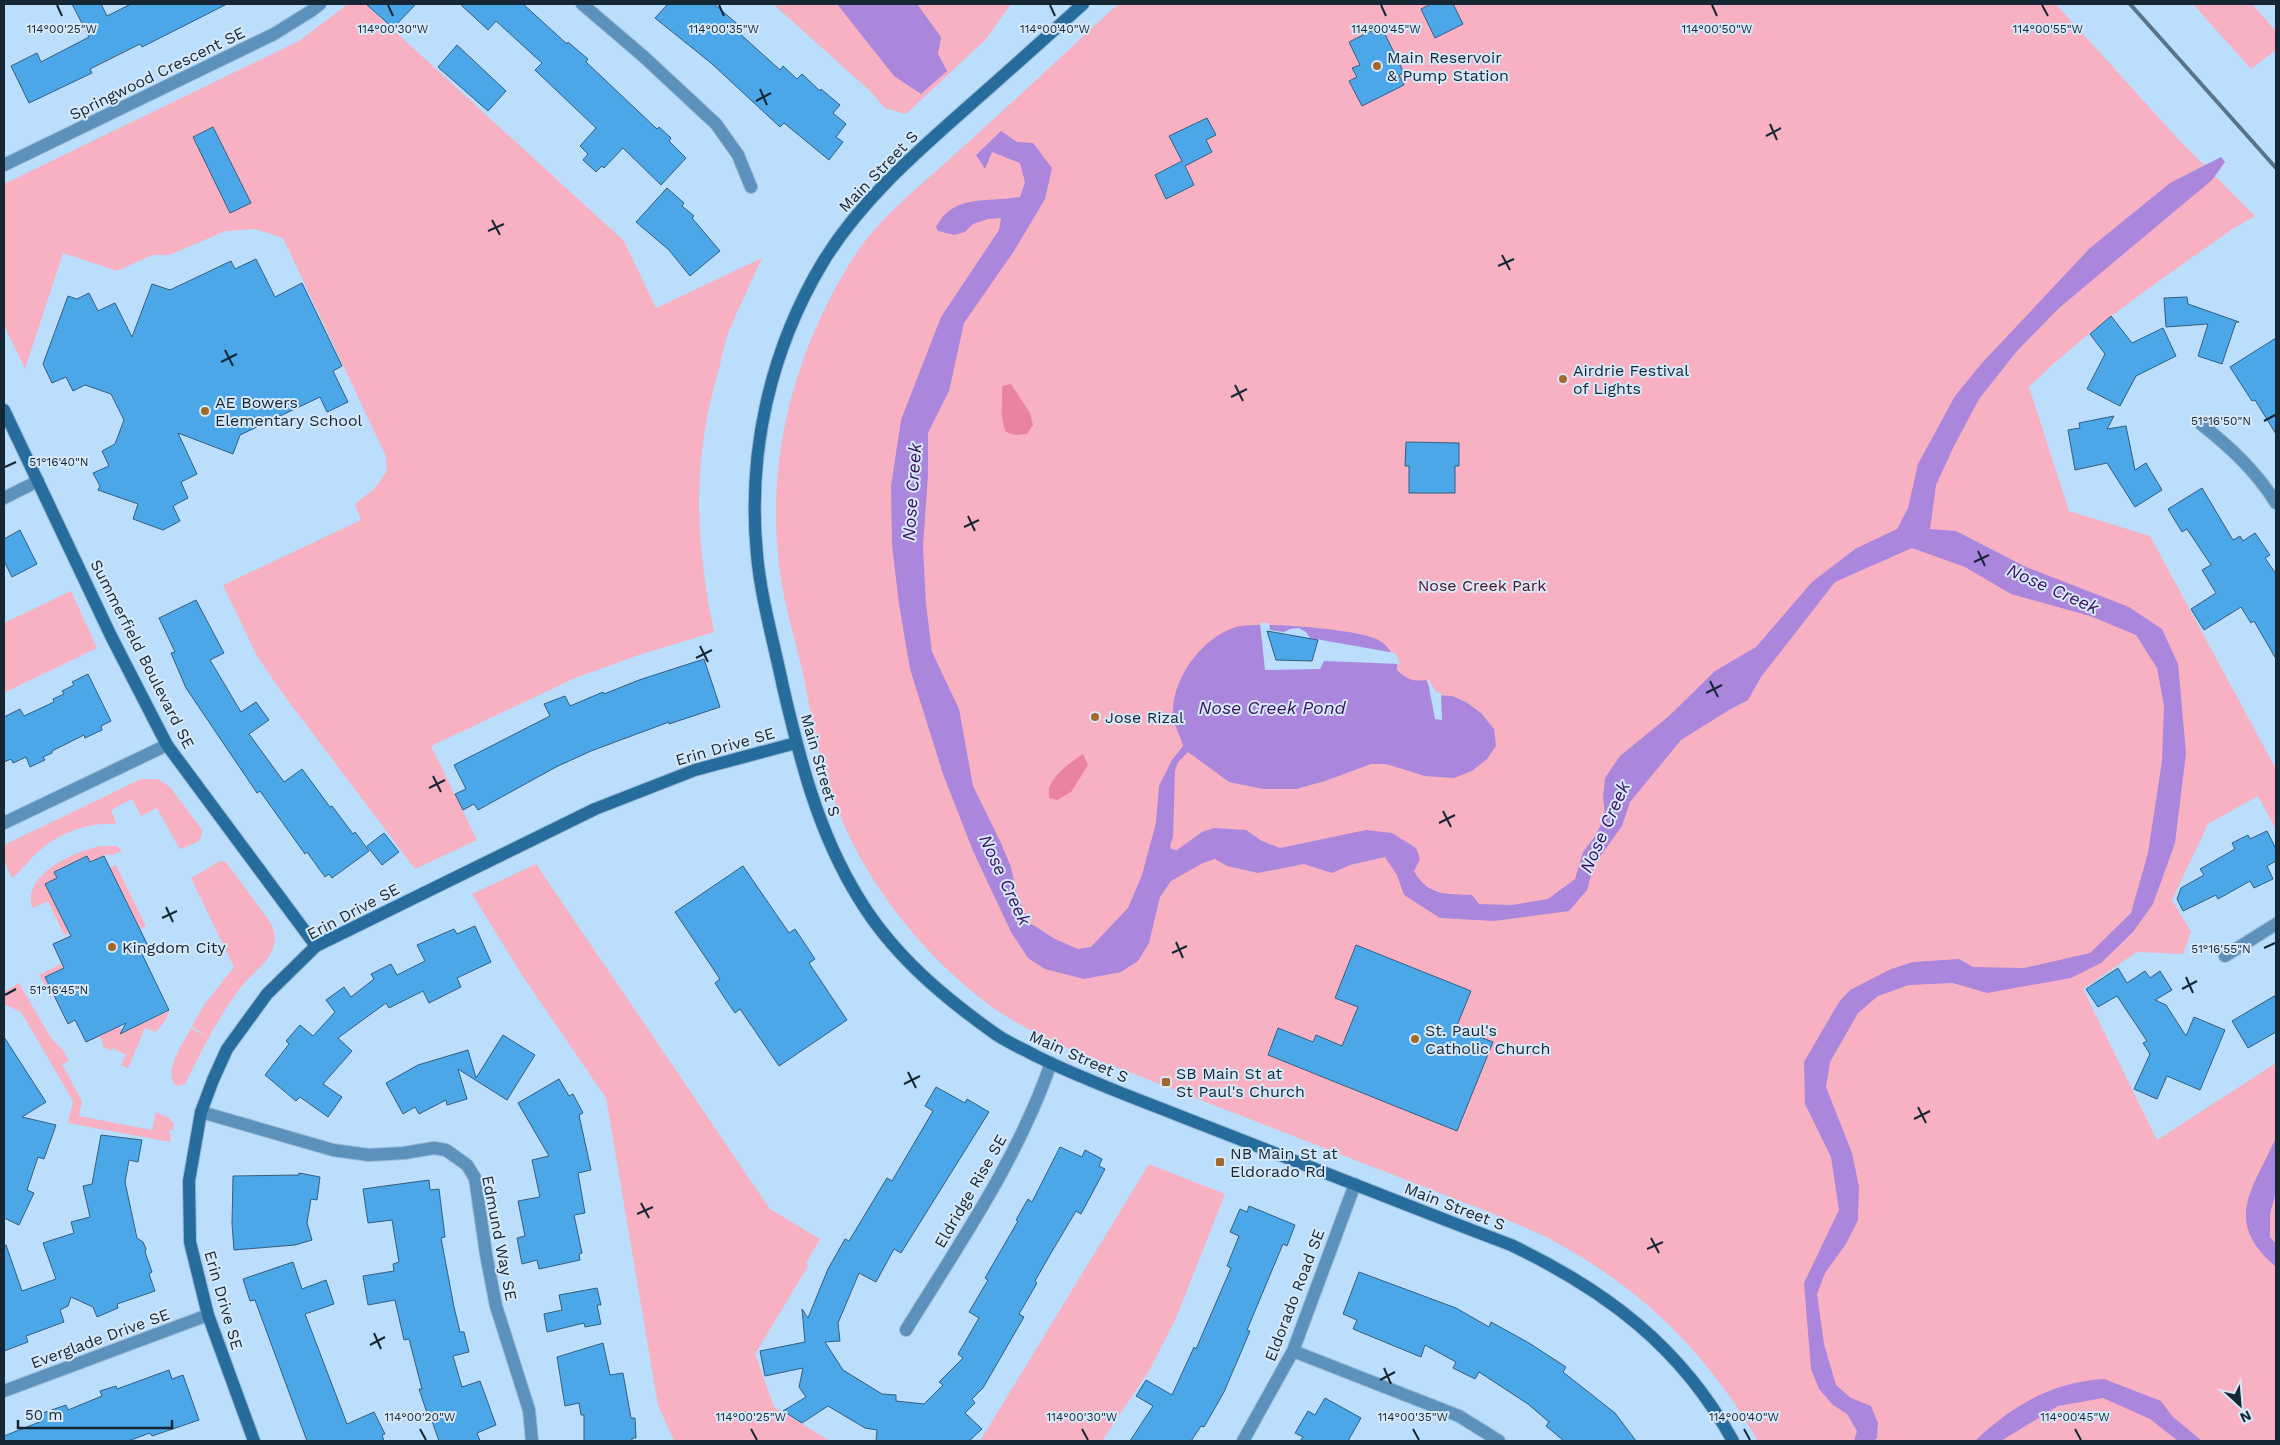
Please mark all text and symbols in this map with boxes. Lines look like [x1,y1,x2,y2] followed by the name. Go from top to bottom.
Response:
[27,22,98,36] text: 114°00'25"W
[358,22,429,36] text: 114°00'30"W
[689,22,760,36] text: 114°00'35"W
[1020,22,1090,36] text: 114°00'40"W
[1351,22,1421,36] text: 114°00'45"W
[1682,22,1753,36] text: 114°00'50"W
[2013,22,2084,36] text: 114°00'55"W
[67,23,248,124] street label: Springwood Crescent SE
[1387,48,1509,85] place label: Main Reservoir & Pump Station
[1371,60,1383,72] marker: Main Reservoir & Pump Station
[835,127,922,216] street label: Main Street S
[1573,361,1689,398] place label: Airdrie Festival of Lights
[1557,373,1569,385] marker: Airdrie Festival of Lights
[215,393,363,430] place label: AE Bowers Elementary School
[199,405,211,417] marker: AE Bowers Elementary School
[2191,414,2251,428] text: 51°16'50"N
[898,441,925,542] water label: Nose Creek
[29,455,89,469] text: 51°16'40"N
[86,556,199,752] street label: Summerfield Boulevard SE
[2004,559,2103,619] water label: Nose Creek
[1418,576,1546,595] park label: Nose Creek Park
[1199,697,1346,718] water label: Nose Creek Pond
[1105,708,1184,727] place label: Jose Rizal
[1089,711,1101,723] marker: Jose Rizal
[797,712,844,819] street label: Main Street S
[673,723,777,770] street label: Erin Drive SE
[1575,777,1635,876] water label: Nose Creek
[975,831,1036,930] water label: Nose Creek
[304,879,403,944] street label: Erin Drive SE
[122,938,226,957] place label: Kingdom City
[106,941,118,953] marker: Kingdom City
[2191,942,2251,956] text: 51°16'55"N
[30,983,88,997] text: 51°16'45"N
[1425,1021,1550,1058] place label: St. Paul's Catholic Church
[1026,1026,1131,1087] street label: Main Street S
[1409,1033,1421,1045] marker: St. Paul's Catholic Church
[1176,1064,1305,1101] place label: SB Main St at St Paul's Church
[1160,1076,1172,1088] marker: SB Main St at St Paul's Church
[930,1131,1011,1251] street label: Eldridge Rise SE
[1230,1144,1338,1181] place label: NB Main St at Eldorado Rd
[1214,1156,1226,1168] marker: NB Main St at Eldorado Rd
[478,1174,521,1302] street label: Edmund Way SE
[1402,1179,1508,1234] street label: Main Street S
[1260,1226,1328,1364] street label: Eldorado Road SE
[200,1248,247,1352] street label: Erin Drive SE
[28,1305,172,1372] street label: Everglade Drive SE
[2215,1380,2265,1430] north arrow
[18,1398,171,1430] scale bar
[25,1406,62,1424] text: 50 m
[2238,1407,2254,1426] text: N
[385,1410,456,1424] text: 114°00'20"W
[716,1410,787,1424] text: 114°00'25"W
[1047,1410,1118,1424] text: 114°00'30"W
[1378,1410,1449,1424] text: 114°00'35"W
[1709,1410,1779,1424] text: 114°00'40"W
[2040,1410,2110,1424] text: 114°00'45"W

